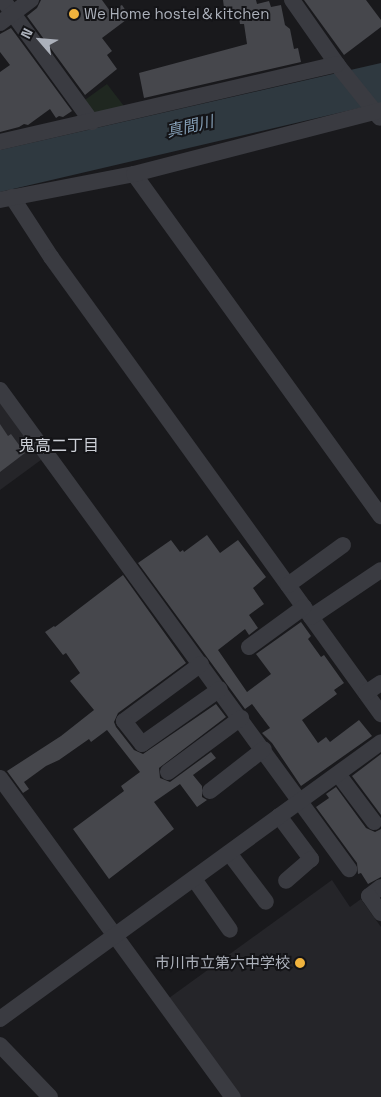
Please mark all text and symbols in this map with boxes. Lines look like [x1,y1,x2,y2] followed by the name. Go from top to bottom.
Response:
[84,5,269,23] place label: We Home hostel＆kitchen
[68,8,80,20] marker: We Home hostel＆kitchen
[15,15,65,65] north arrow
[16,25,37,41] text: N
[164,112,216,142] water label: 真間川
[19,436,99,456] district label: 鬼高二丁目
[155,954,290,972] place label: 市川市立第六中学校
[294,957,306,969] marker: 市川市立第六中学校

